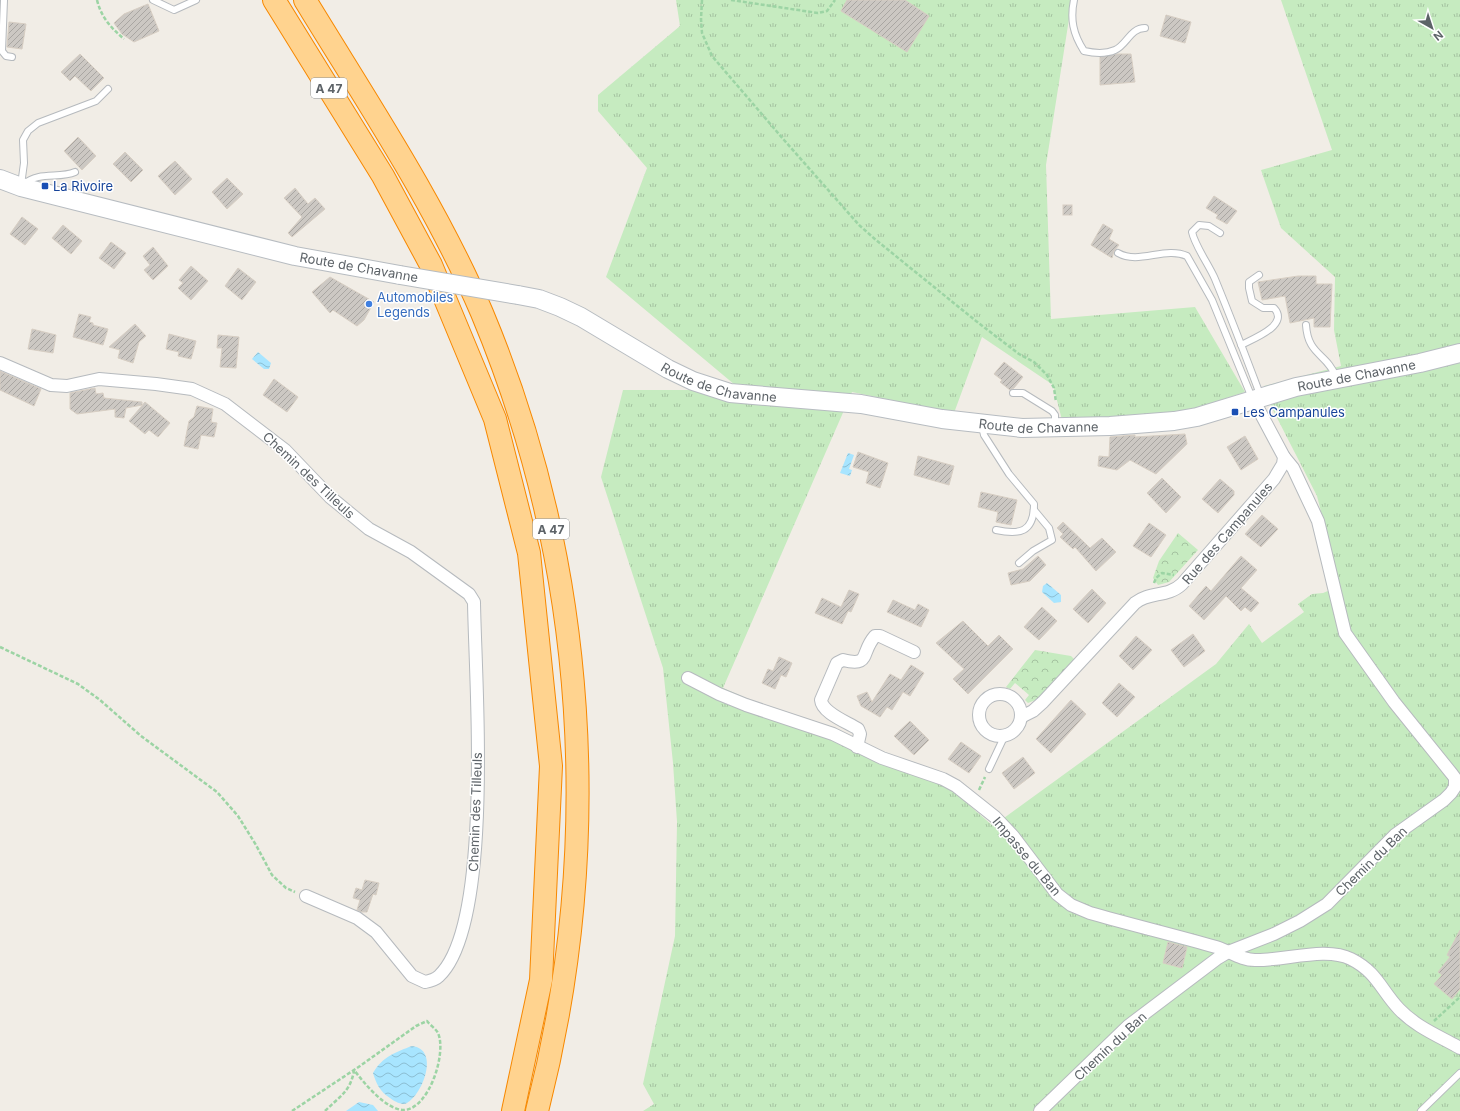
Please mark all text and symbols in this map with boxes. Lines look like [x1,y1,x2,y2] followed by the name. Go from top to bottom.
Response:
[1412,8,1452,48] north arrow
[1431,28,1446,44] text: N
[311,78,347,98] road number: A 47
[53,178,113,194] place label: La Rivoire
[40,181,50,191] marker: La Rivoire
[299,249,419,285] street label: Route de Chavanne
[377,289,454,320] place label: Automobiles Legends
[364,299,374,309] marker: Automobiles Legends
[1296,356,1417,395] street label: Route de Chavanne
[658,359,777,405] street label: Route de Chavanne
[1243,404,1345,420] place label: Les Campanules
[1230,407,1240,417] marker: Les Campanules
[978,415,1099,436] street label: Route de Chavanne
[260,428,358,522] street label: Chemin des Tilleuls
[1178,479,1276,587] street label: Rue des Campanules
[533,519,569,539] road number: A 47
[465,752,485,872] street label: Chemin des Tilleuls
[989,813,1065,899] street label: Impasse du Ban
[1332,823,1410,899] street label: Chemin du Ban
[1070,1008,1150,1084] street label: Chemin du Ban

